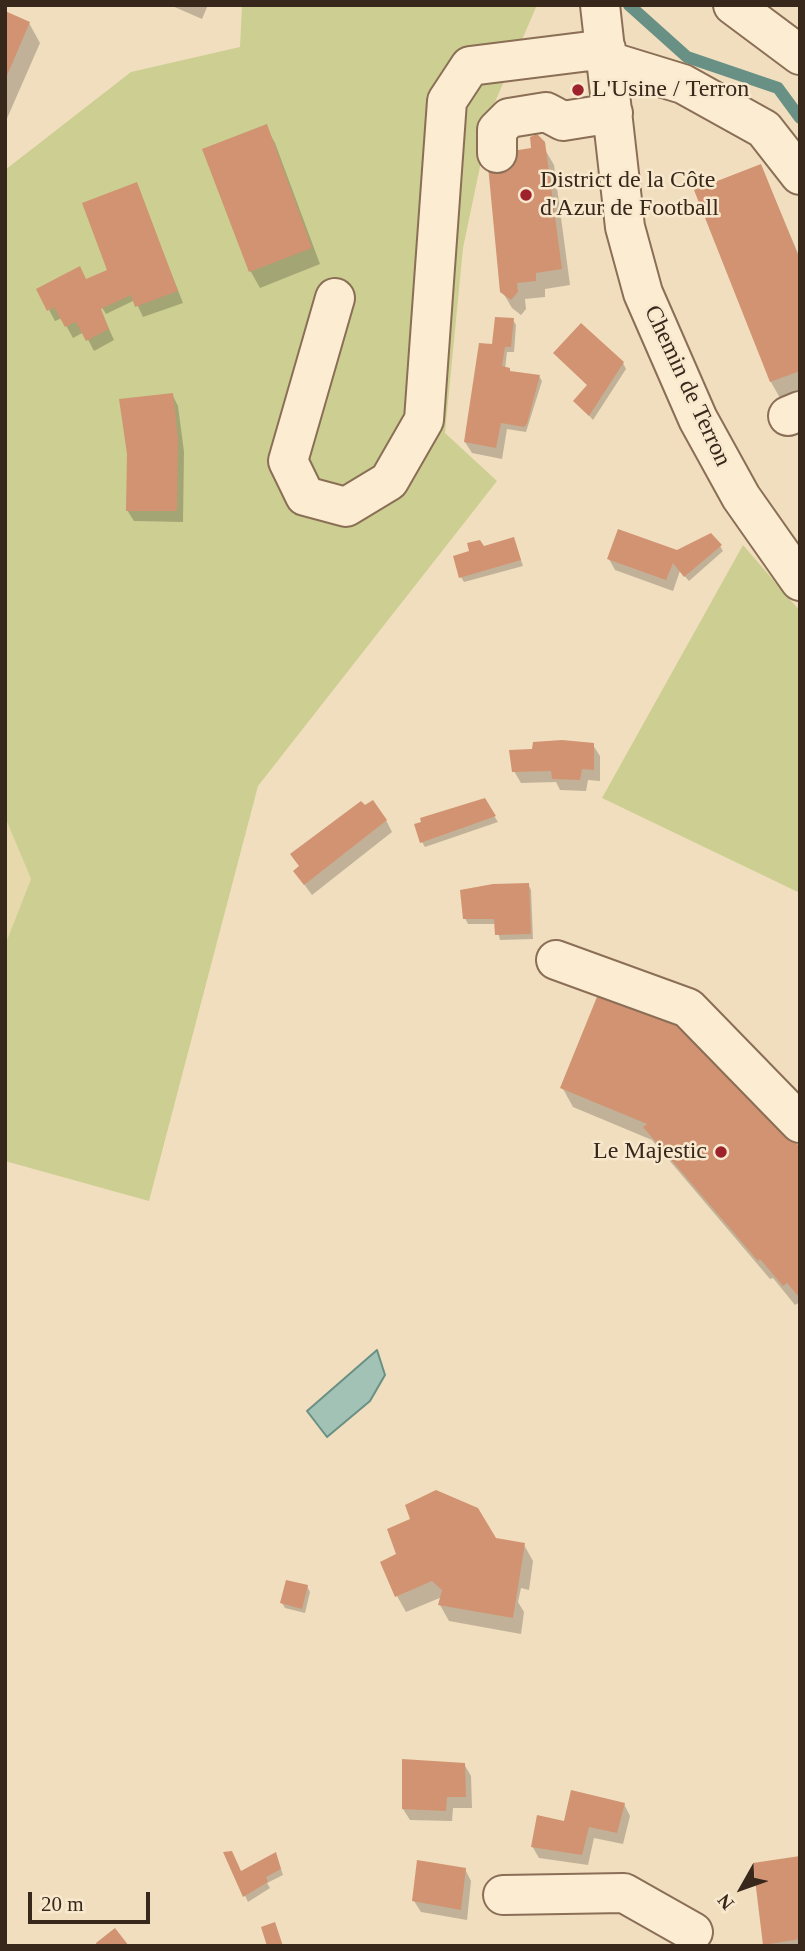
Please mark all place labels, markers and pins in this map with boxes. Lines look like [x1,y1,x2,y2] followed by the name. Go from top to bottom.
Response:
[592,76,749,104] place label: L'Usine / Terron
[570,82,586,98] marker: L'Usine / Terron
[540,167,719,223] place label: District de la Côte d'Azur de Football
[518,187,534,203] marker: District de la Côte d'Azur de Football
[593,1138,707,1166] place label: Le Majestic
[713,1144,729,1160] marker: Le Majestic

